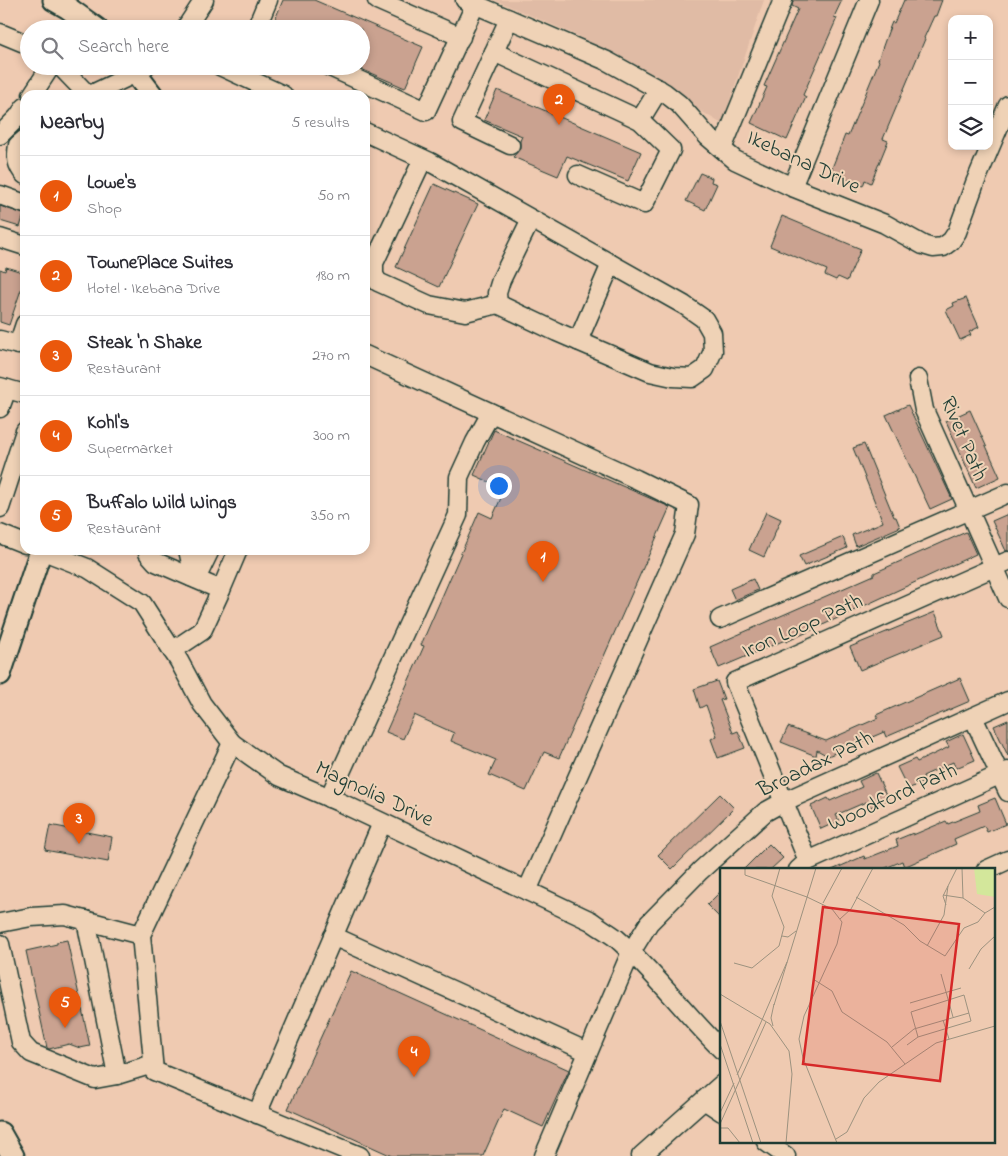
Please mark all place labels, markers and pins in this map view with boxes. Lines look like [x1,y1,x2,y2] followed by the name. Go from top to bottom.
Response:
[543,84,575,125] pin: 2
[527,541,559,582] pin: 1
[63,803,95,844] pin: 3
[49,987,81,1028] pin: 5
[398,1036,430,1077] pin: 4

